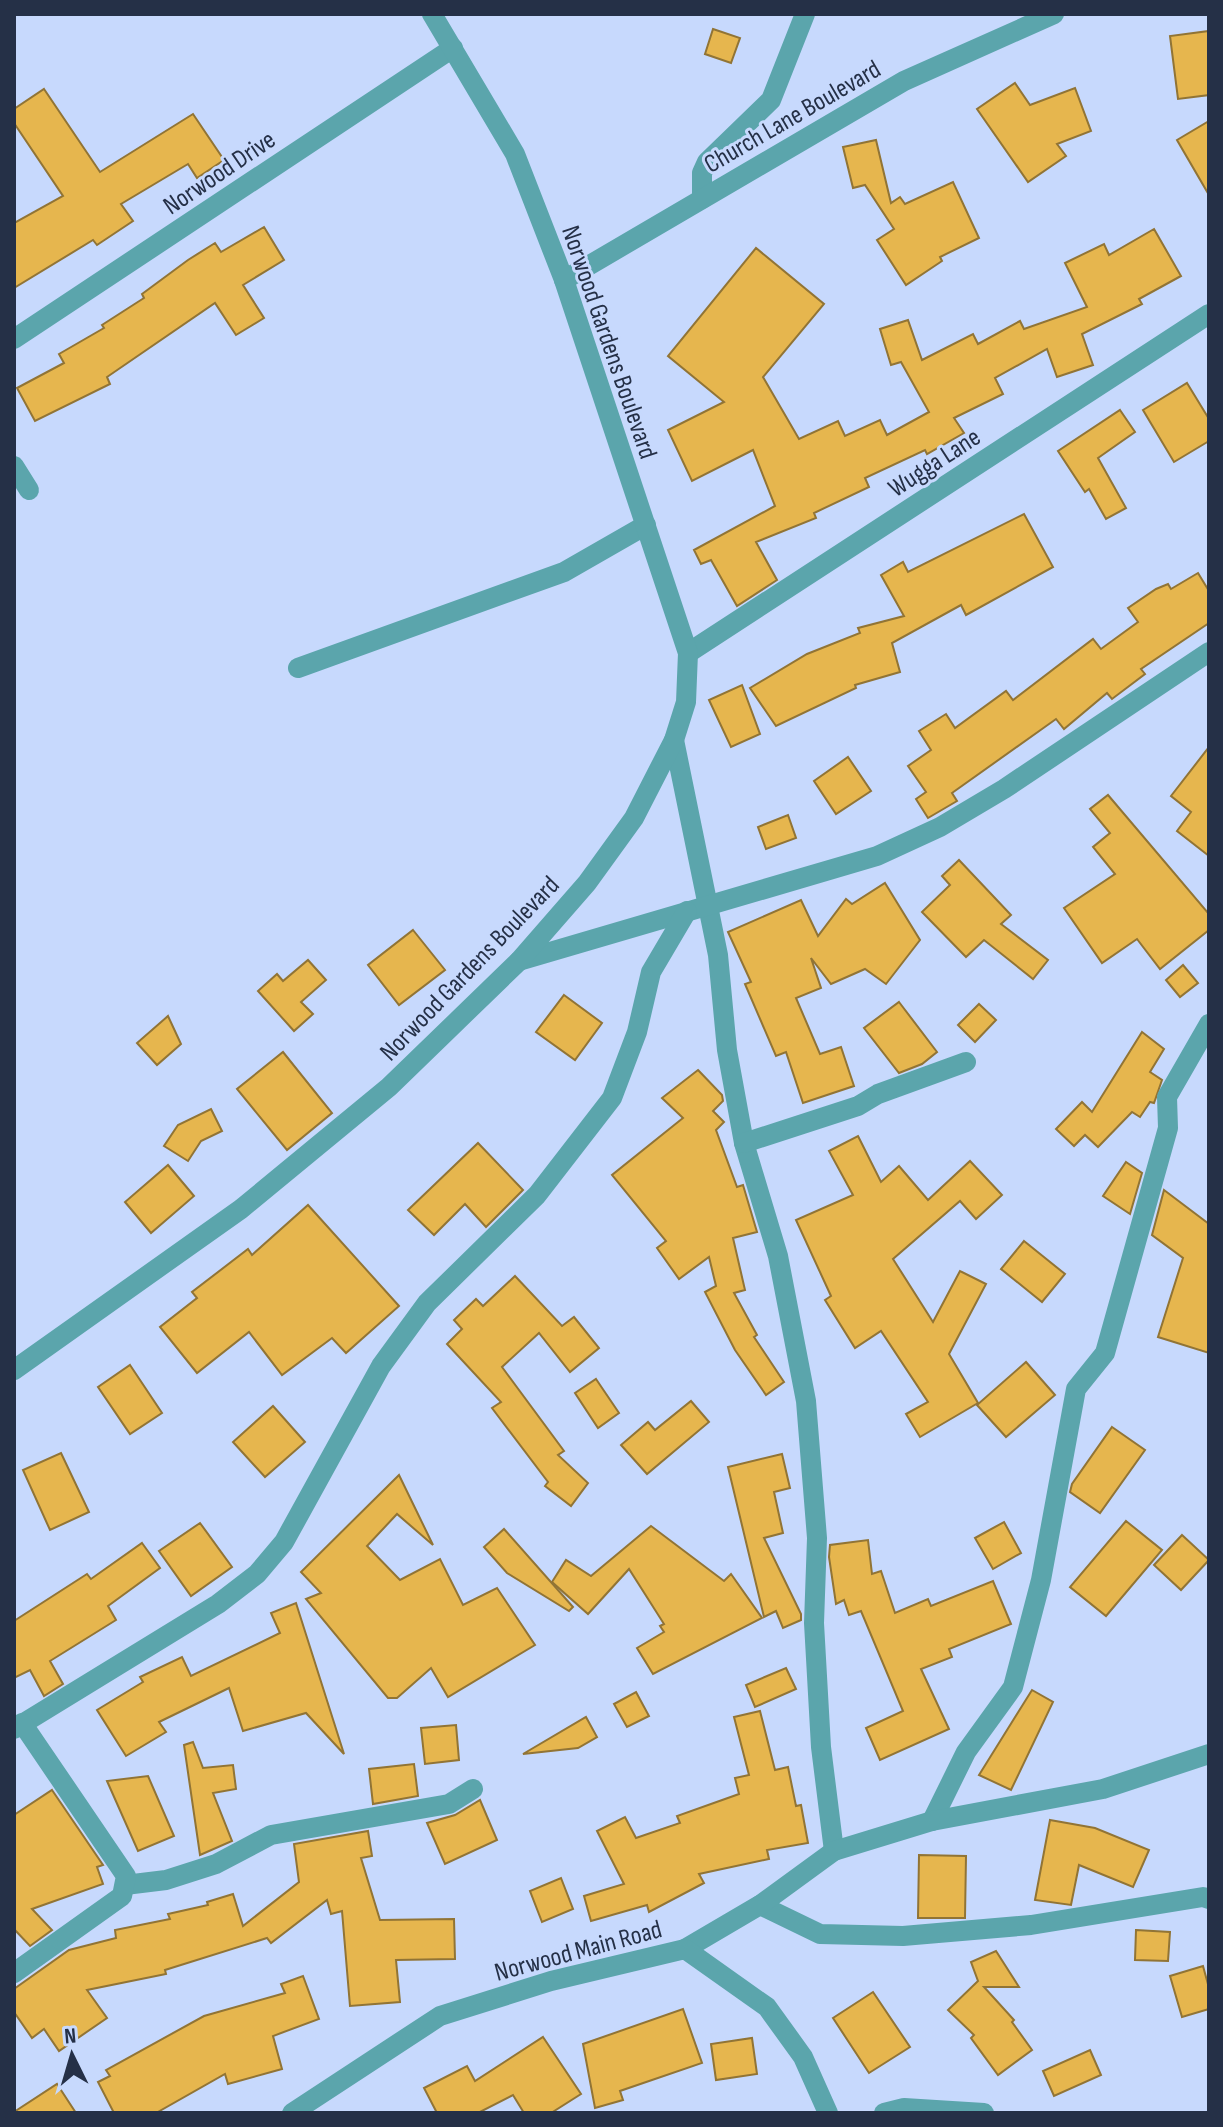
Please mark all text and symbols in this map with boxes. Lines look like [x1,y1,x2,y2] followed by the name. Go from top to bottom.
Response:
[699,54,886,180] street label: Church Lane Boulevard
[158,125,282,222] street label: Norwood Drive
[554,222,663,463] street label: Norwood Gardens Boulevard
[883,422,987,504] street label: Wugga Lane
[374,870,566,1068] street label: Norwood Gardens Boulevard
[491,1914,665,1989] street label: Norwood Main Road
[32,2015,112,2095] north arrow
[63,2023,77,2051] text: N

